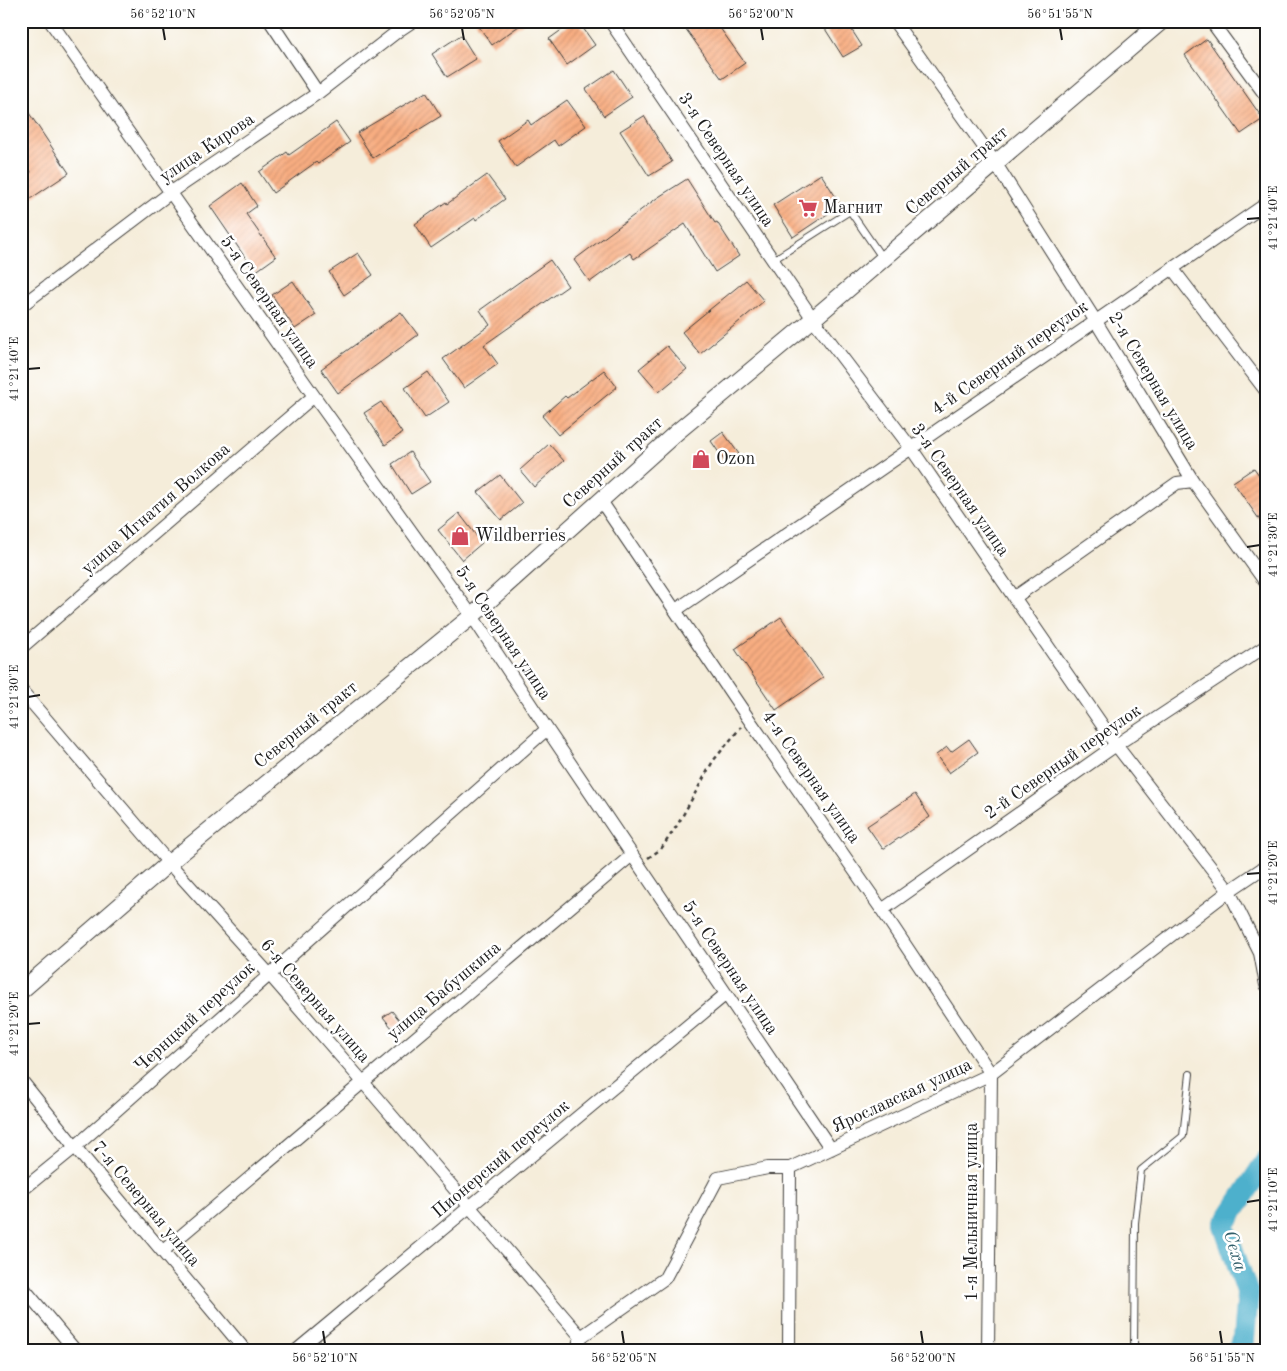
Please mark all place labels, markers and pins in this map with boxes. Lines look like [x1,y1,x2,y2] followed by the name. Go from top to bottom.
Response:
[797,197,819,219] supermarket icon: Магнит
[823,199,883,217] place label: Магнит
[690,448,712,470] shop icon: Ozon
[716,450,755,468] place label: Ozon
[449,525,471,547] shop icon: Wildberries
[475,527,566,545] place label: Wildberries

